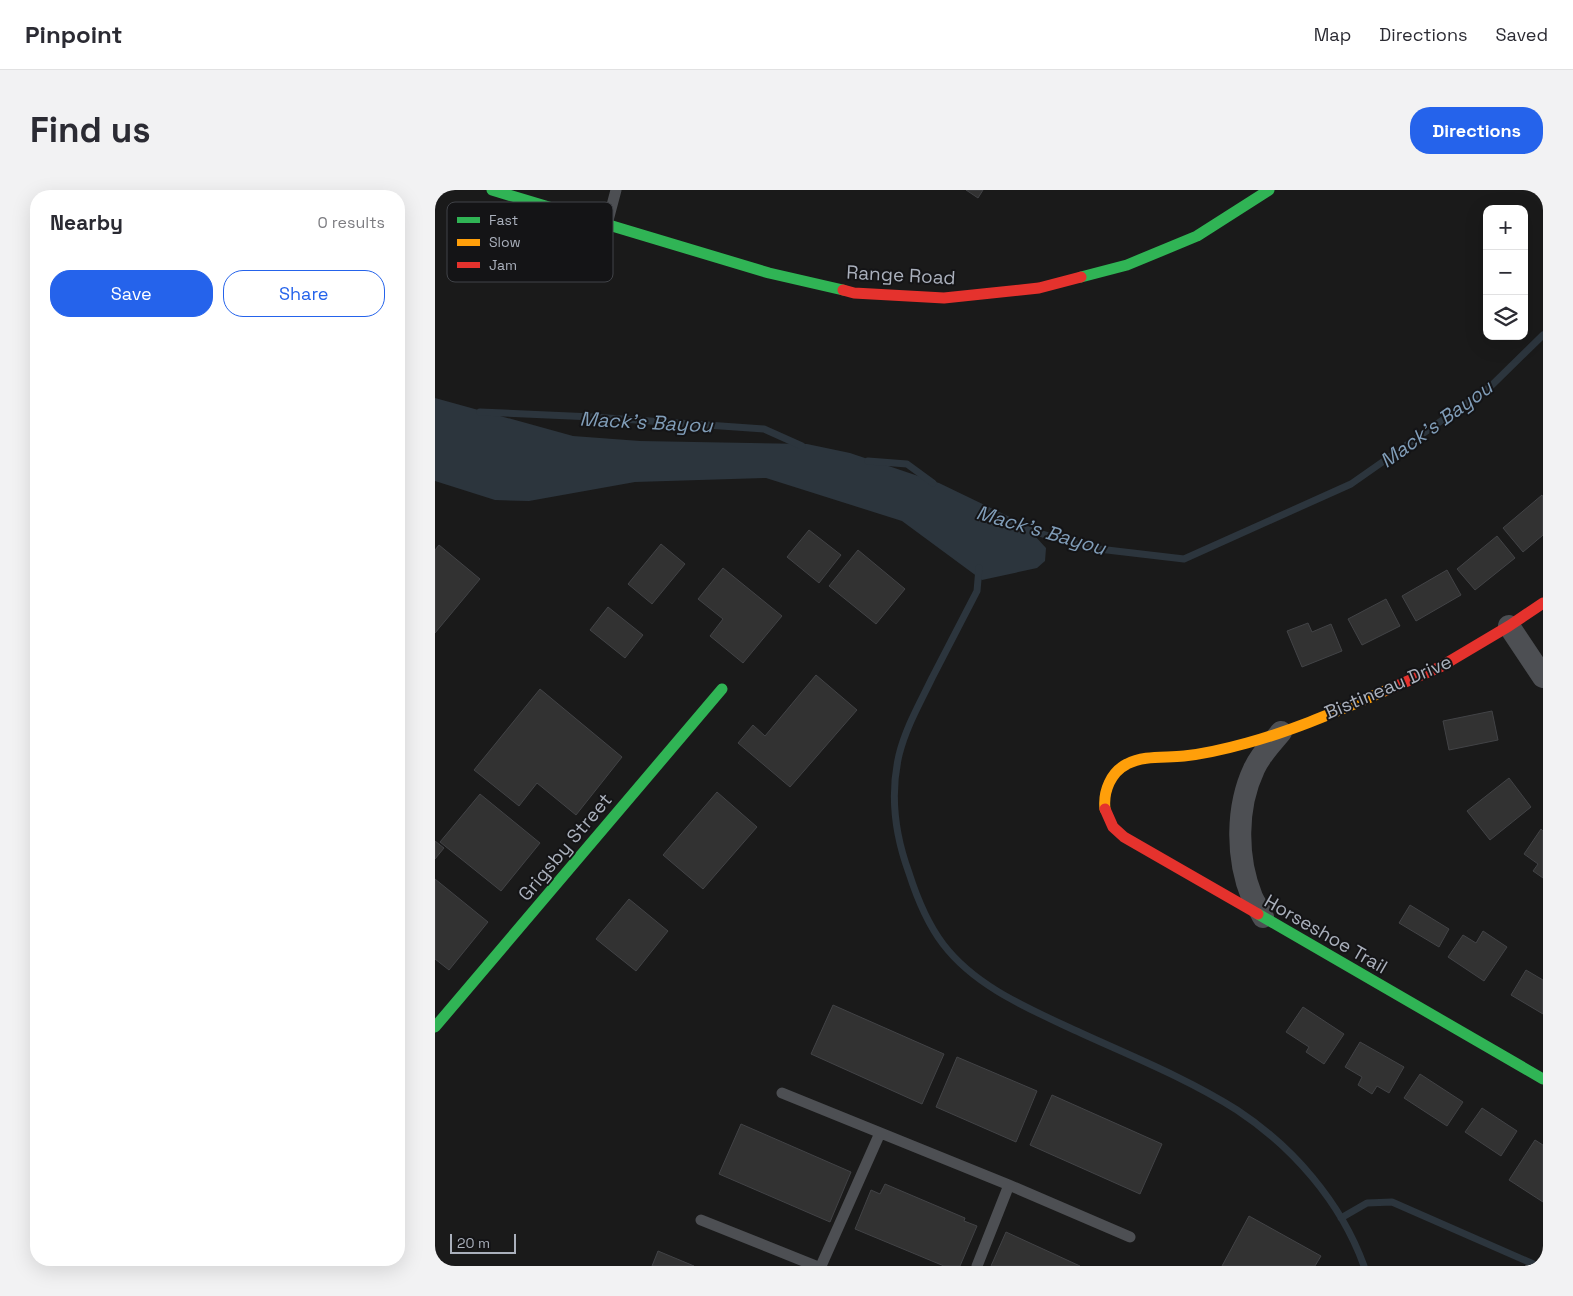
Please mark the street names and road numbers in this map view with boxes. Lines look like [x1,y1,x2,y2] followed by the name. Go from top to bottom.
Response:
[846,260,956,290] street label: Range Road
[1321,649,1455,725] street label: Bistineau Drive
[513,788,617,906] street label: Grigsby Street
[1260,889,1392,979] street label: Horseshoe Trail

